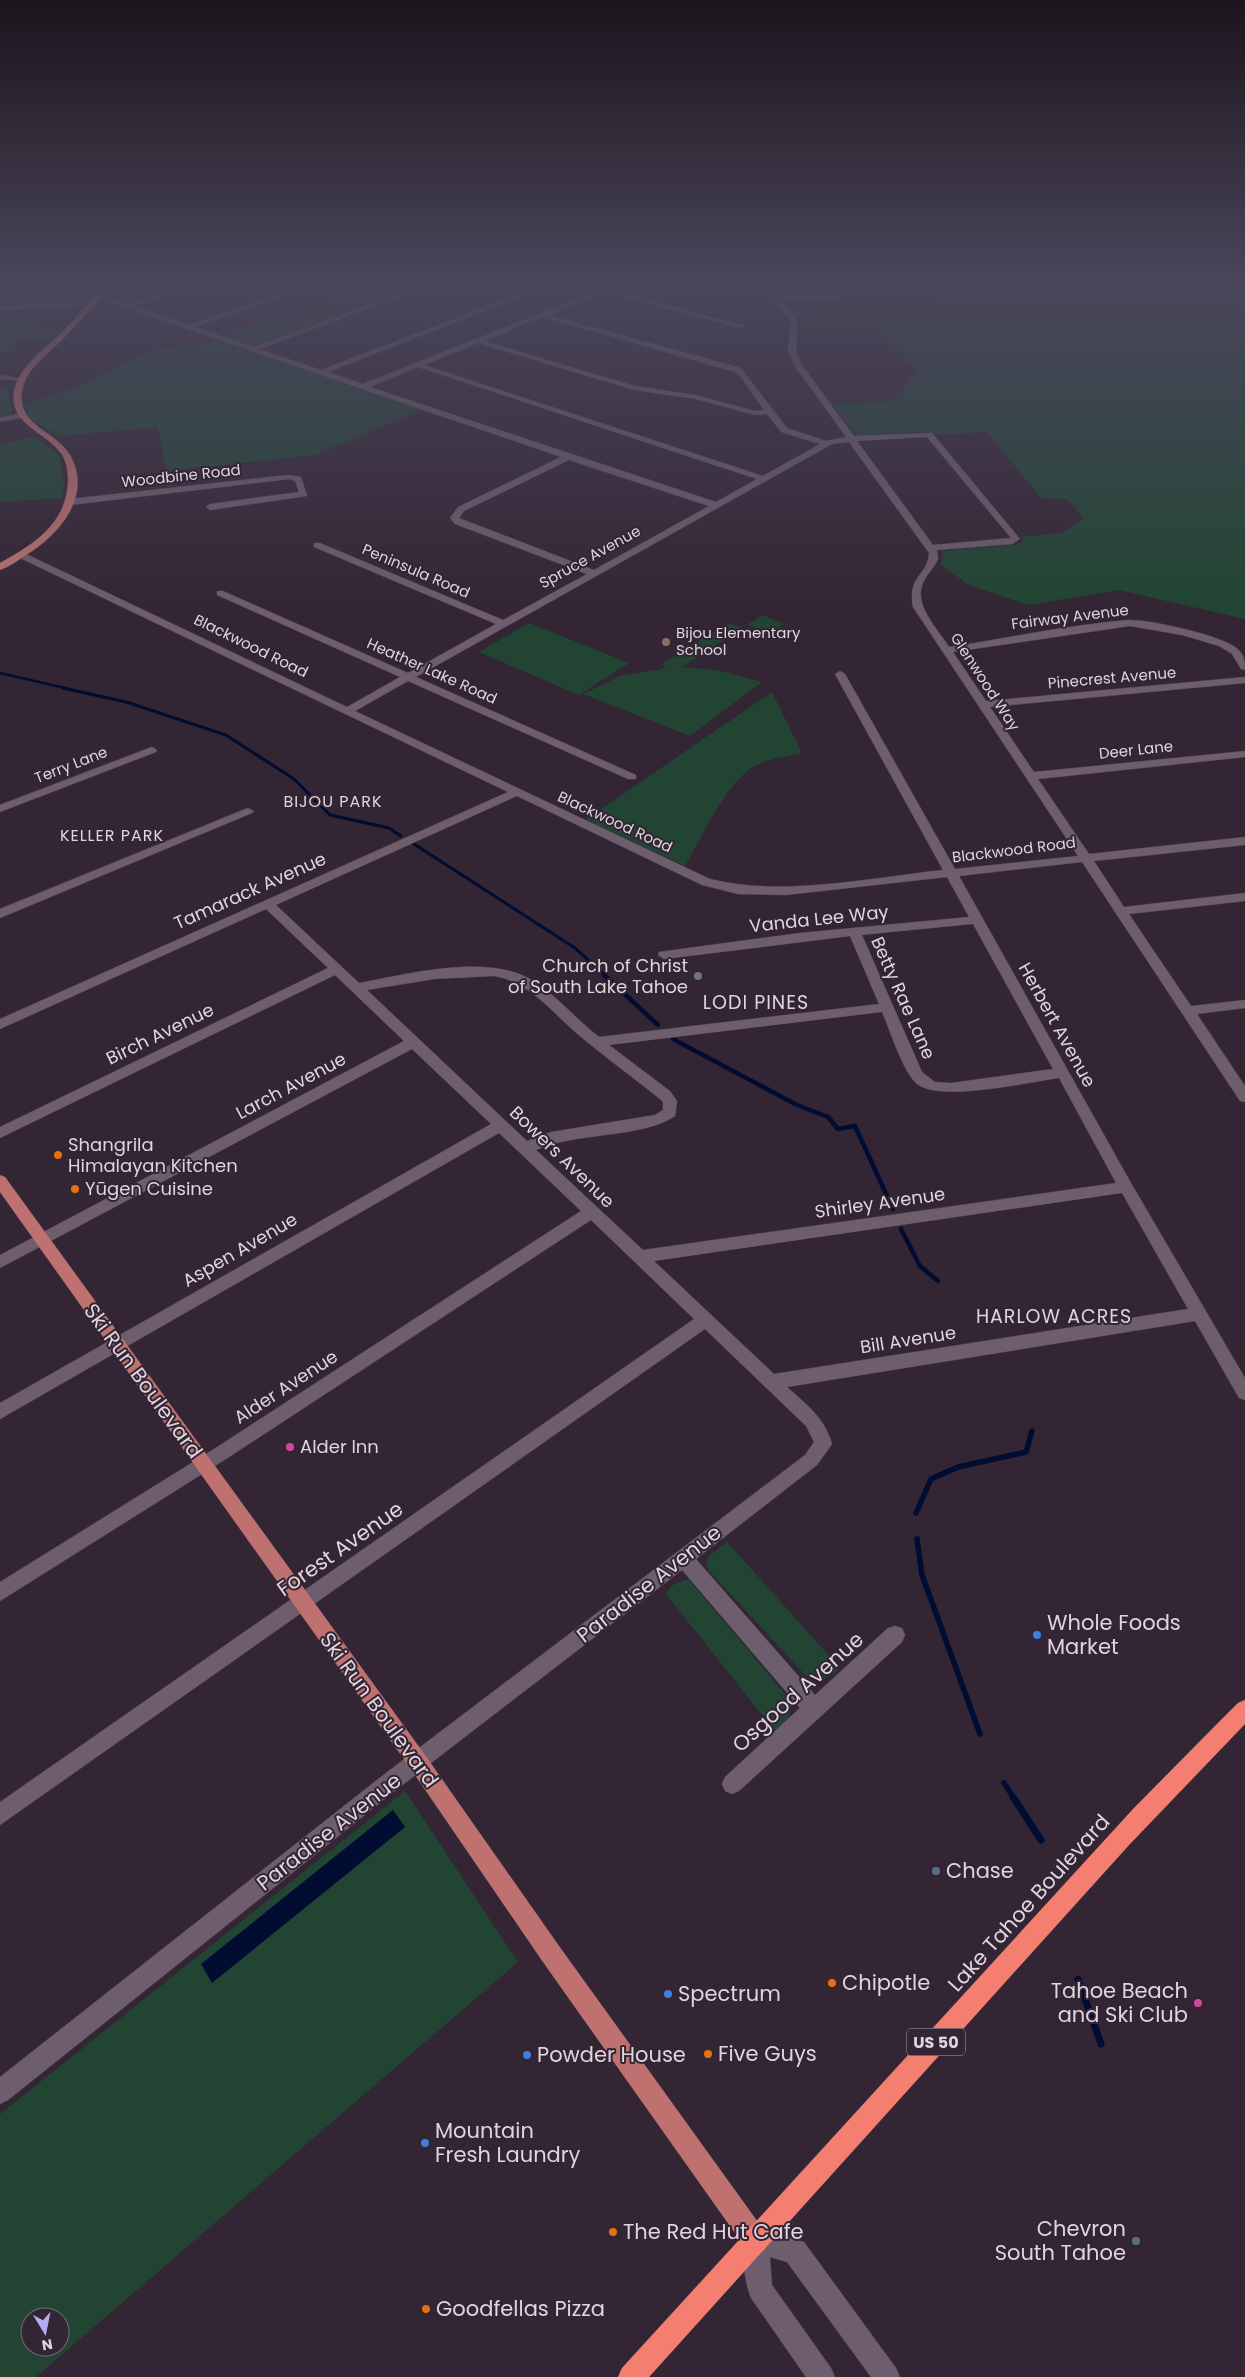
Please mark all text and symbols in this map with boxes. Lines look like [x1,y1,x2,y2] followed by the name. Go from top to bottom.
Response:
[120,459,242,492] street label: Woodbine Road
[535,520,644,593] street label: Spruce Avenue
[359,538,473,603] street label: Peninsula Road
[1010,599,1130,634] street label: Fairway Avenue
[191,609,312,682] street label: Blackwood Road
[676,622,801,660] place label: Bijou Elementary School
[946,629,1025,735] street label: Glenwood Way
[364,632,501,709] street label: Heather Lake Road
[660,636,672,648] marker: Bijou Elementary School
[1047,661,1177,694] street label: Pinecrest Avenue
[1098,735,1174,764] street label: Deer Lane
[31,741,110,788] street label: Terry Lane
[554,786,676,857] street label: Blackwood Road
[283,790,383,813] district label: BIJOU PARK
[60,824,164,847] district label: KELLER PARK
[951,831,1077,868] street label: Blackwood Road
[170,846,330,935] street label: Tamarack Avenue
[748,899,890,938] street label: Vanda Lee Way
[865,932,942,1063] street label: Betty Rae Lane
[508,953,688,999] place label: Church of Christ of South Lake Tahoe
[1013,958,1102,1092] street label: Herbert Avenue
[692,970,704,982] marker: Church of Christ of South Lake Tahoe
[703,989,809,1016] district label: LODI PINES
[102,997,218,1070] street label: Birch Avenue
[231,1046,350,1125] street label: Larch Avenue
[504,1100,620,1213] street label: Bowers Avenue
[68,1132,238,1178] place label: Shangrila Himalayan Kitchen
[52,1149,64,1161] marker: Shangrila Himalayan Kitchen
[85,1176,213,1201] place label: Yūgen Cuisine
[813,1181,947,1224] street label: Shirley Avenue
[69,1183,81,1195] marker: Yūgen Cuisine
[178,1207,302,1293] street label: Aspen Avenue
[77,1297,210,1464] street label: Ski Run Boulevard
[976,1303,1132,1330] district label: HARLOW ACRES
[858,1320,958,1359] street label: Bill Avenue
[229,1344,342,1429] street label: Alder Avenue
[300,1434,379,1459] place label: Alder Inn
[284,1441,296,1453] marker: Alder Inn
[271,1494,409,1603] street label: Forest Avenue
[570,1518,727,1649] street label: Paradise Avenue
[1047,1608,1181,1661] place label: Whole Foods Market
[726,1625,869,1758] street label: Osgood Avenue
[313,1626,446,1793] street label: Ski Run Boulevard
[1031,1629,1043,1641] marker: Whole Foods Market
[250,1766,407,1897] street label: Paradise Avenue
[941,1808,1116,1998] street label: Lake Tahoe Boulevard
[946,1856,1014,1885] place label: Chase
[930,1865,942,1877] marker: Chase
[842,1968,930,1997] place label: Chipotle
[1051,1976,1188,2029] place label: Tahoe Beach and Ski Club
[826,1977,838,1989] marker: Chipotle
[678,1979,781,2008] place label: Spectrum
[662,1988,674,2000] marker: Spectrum
[1192,1997,1204,2009] marker: Tahoe Beach and Ski Club
[907,2028,965,2056] road number: US 50
[718,2039,817,2068] place label: Five Guys
[537,2040,686,2069] place label: Powder House
[702,2048,714,2060] marker: Five Guys
[521,2049,533,2061] marker: Powder House
[435,2116,581,2169] place label: Mountain Fresh Laundry
[419,2137,431,2149] marker: Mountain Fresh Laundry
[995,2214,1126,2267] place label: Chevron South Tahoe
[623,2217,804,2246] place label: The Red Hut Cafe
[607,2226,619,2238] marker: The Red Hut Cafe
[1130,2235,1142,2247] marker: Chevron South Tahoe
[436,2294,605,2323] place label: Goodfellas Pizza
[420,2303,432,2315] marker: Goodfellas Pizza
[20,2307,70,2357] north arrow
[40,2334,54,2356] text: N

